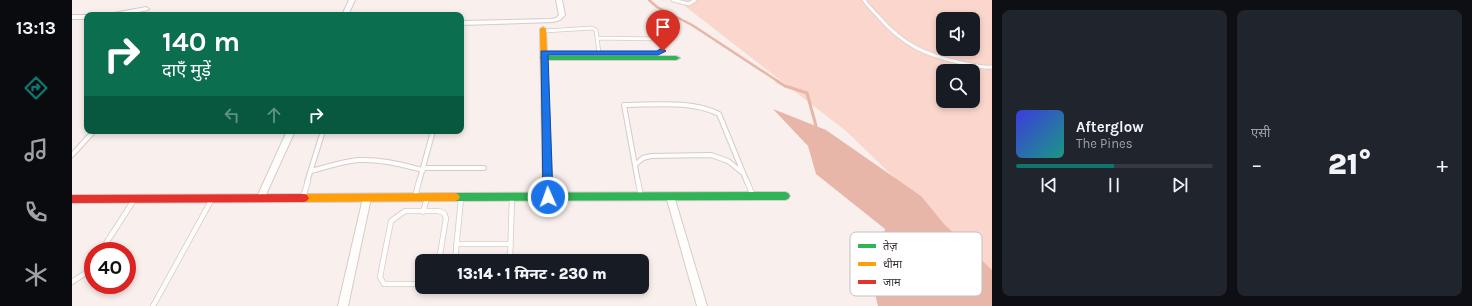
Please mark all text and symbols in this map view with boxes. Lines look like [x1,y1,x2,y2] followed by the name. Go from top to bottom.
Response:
[646,10,680,51] pin
[936,12,980,108] map controls
[936,12,980,56] button: sound
[652,16,674,38] icon: arrive
[16,17,56,39] text: 13:13
[162,25,240,58] text: 140 m
[96,28,148,80] icon: right
[162,59,211,81] text: दाएँ मुड़ें
[936,64,980,108] button: search
[22,74,50,102] icon: directions
[221,104,243,126] icon: left
[263,104,285,126] icon: ahead
[305,104,327,126] icon: right
[1076,118,1144,136] text: Afterglow
[1251,125,1270,140] text: एसी
[22,136,50,164] icon: music
[1076,136,1133,151] text: The Pines
[1328,146,1371,182] text: 21°
[1251,152,1263,178] text: −
[1436,152,1448,178] text: +
[1038,174,1060,196] icon: previous
[1103,174,1125,196] icon: pause
[1169,174,1191,196] icon: next
[527,176,569,218] position arrow
[22,198,50,226] icon: phone
[850,232,982,296] legend
[883,240,898,253] text: तेज़
[84,242,136,294] speed limit sign: 40
[883,258,902,271] text: धीमा
[22,261,50,289] icon: climate
[457,265,607,283] text: 13:14 · 1 मिनट · 230 m
[883,276,901,289] text: जाम

